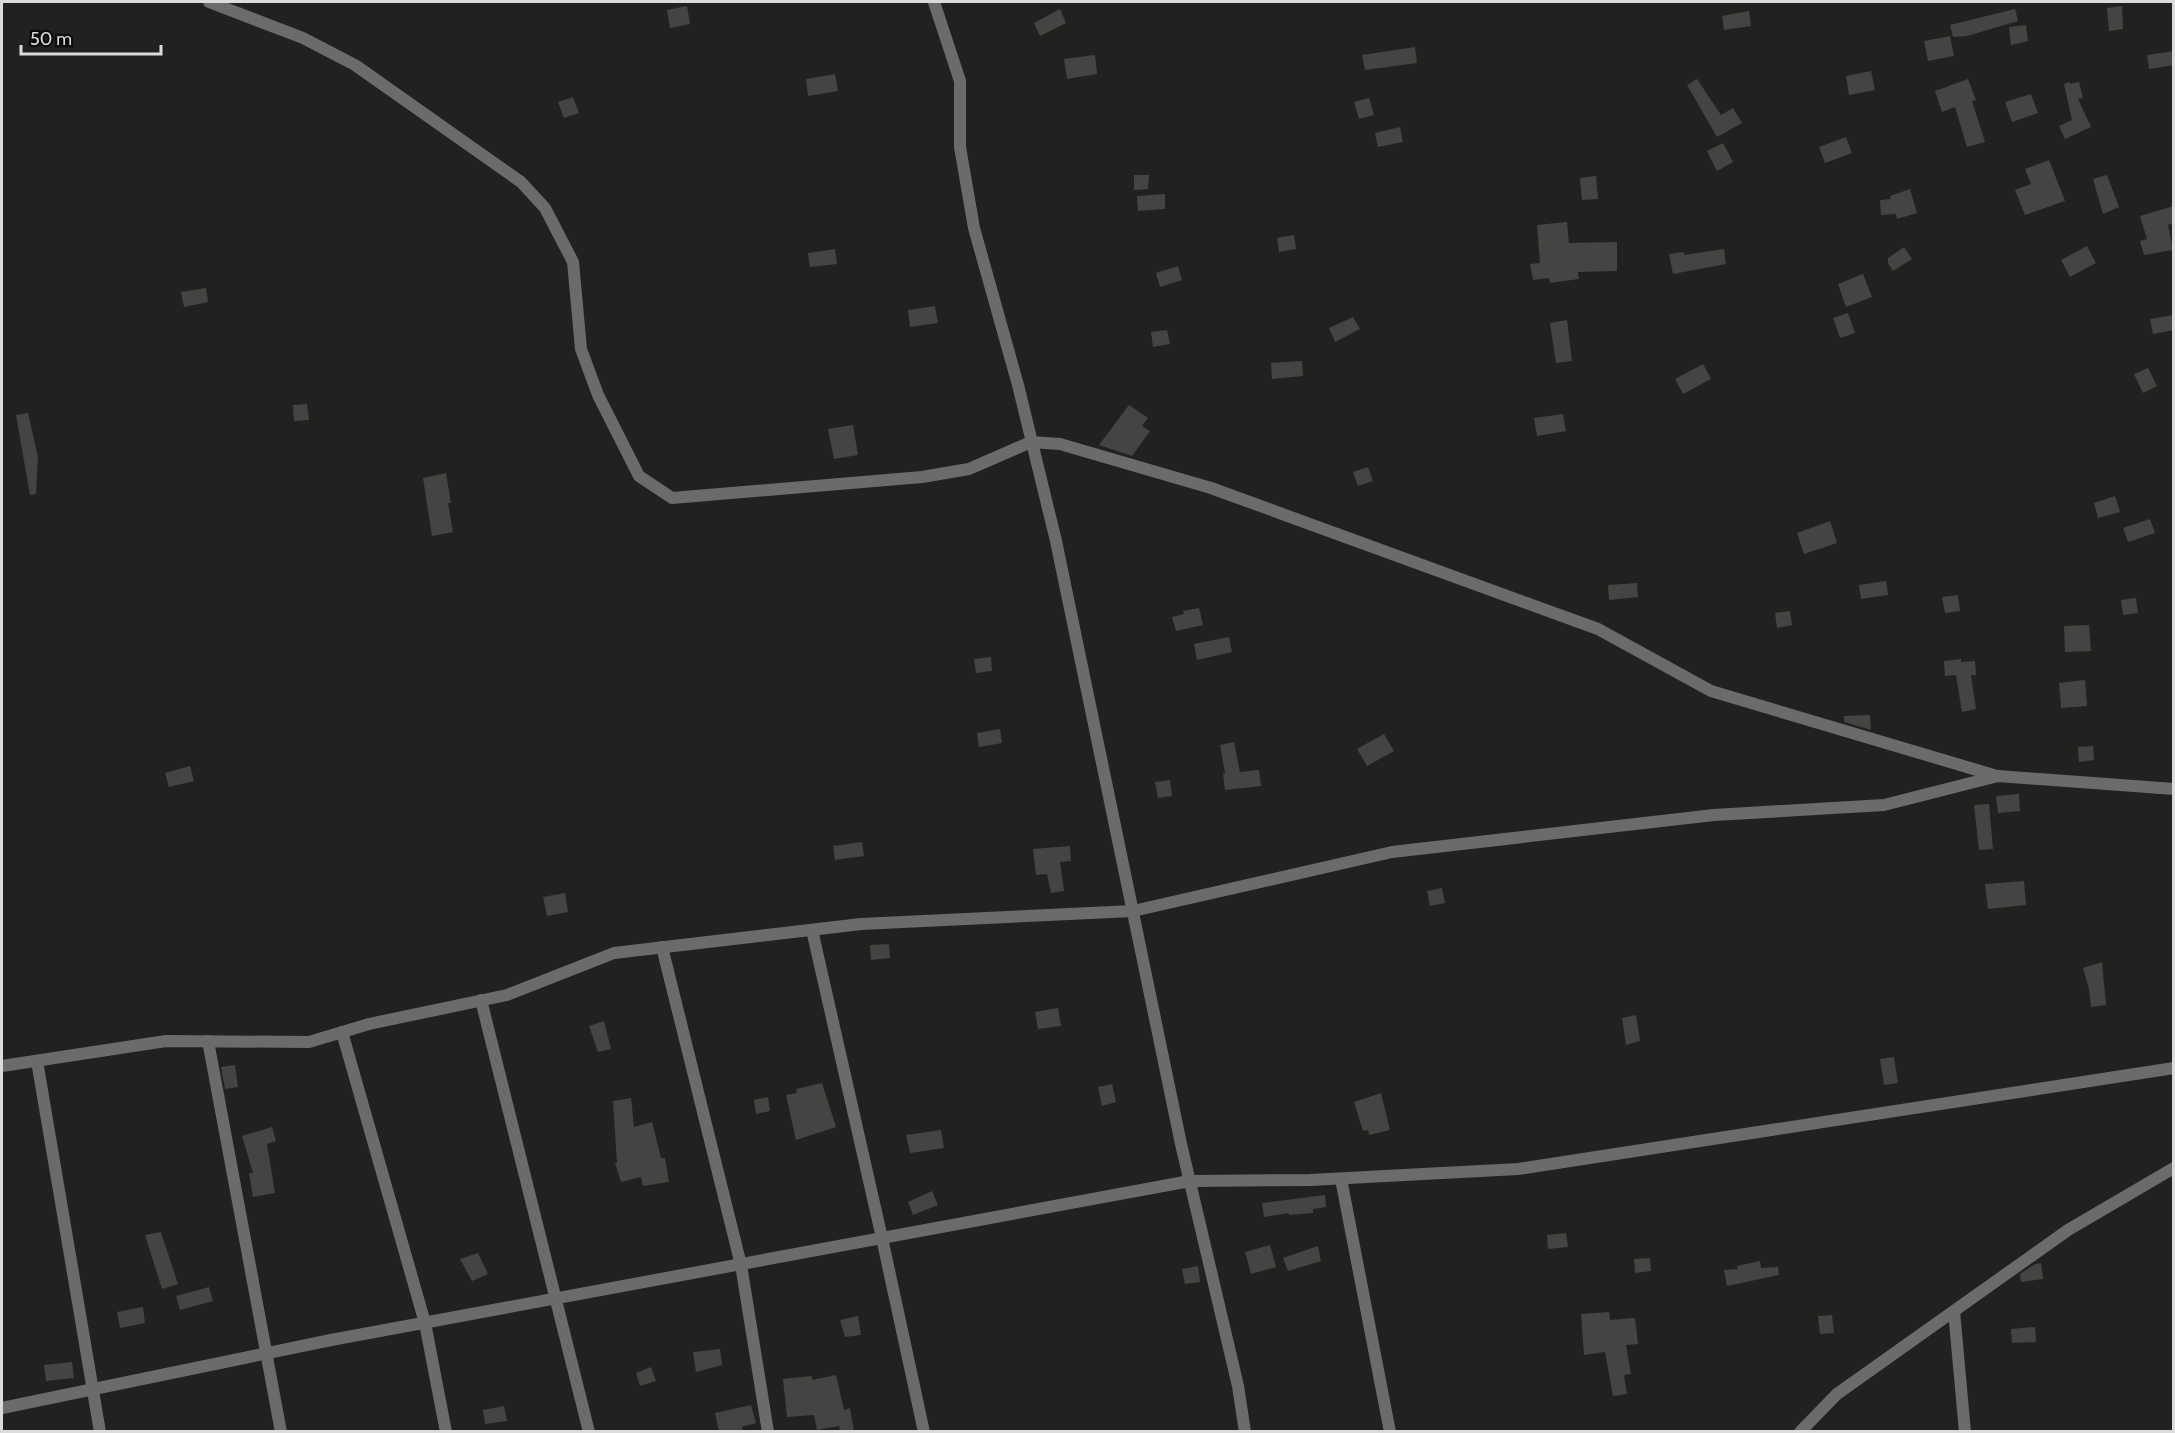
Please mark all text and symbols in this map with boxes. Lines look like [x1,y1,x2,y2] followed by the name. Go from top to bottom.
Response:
[21,18,160,56] scale bar
[30,28,72,50] text: 50 m

